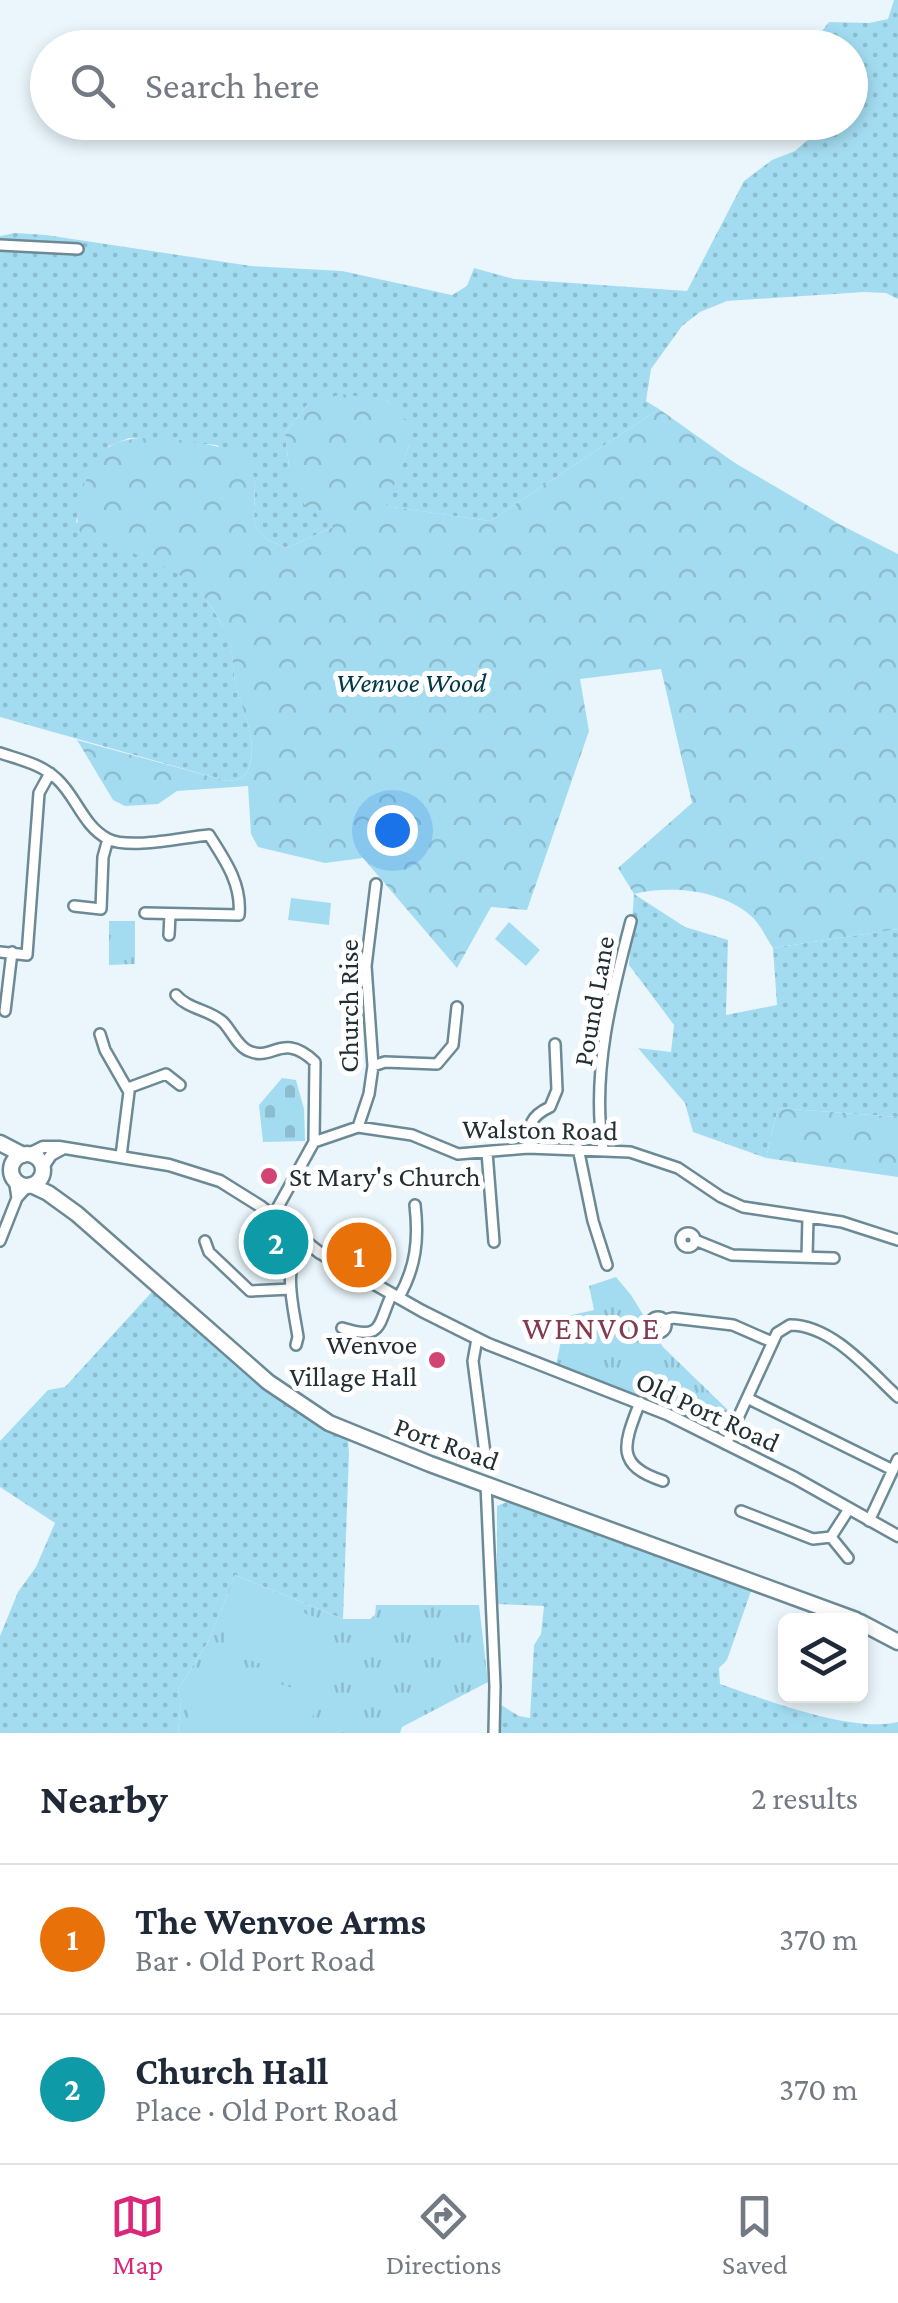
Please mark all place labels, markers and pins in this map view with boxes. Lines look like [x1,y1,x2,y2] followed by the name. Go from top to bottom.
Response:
[289,1161,481,1192] place label: St Mary's Church
[258,1165,280,1187] marker: St Mary's Church
[244,1204,308,1280] pin: 2
[326,1218,392,1292] pin: 1
[289,1329,417,1392] place label: Wenvoe Village Hall
[426,1349,448,1371] marker: Wenvoe Village Hall

